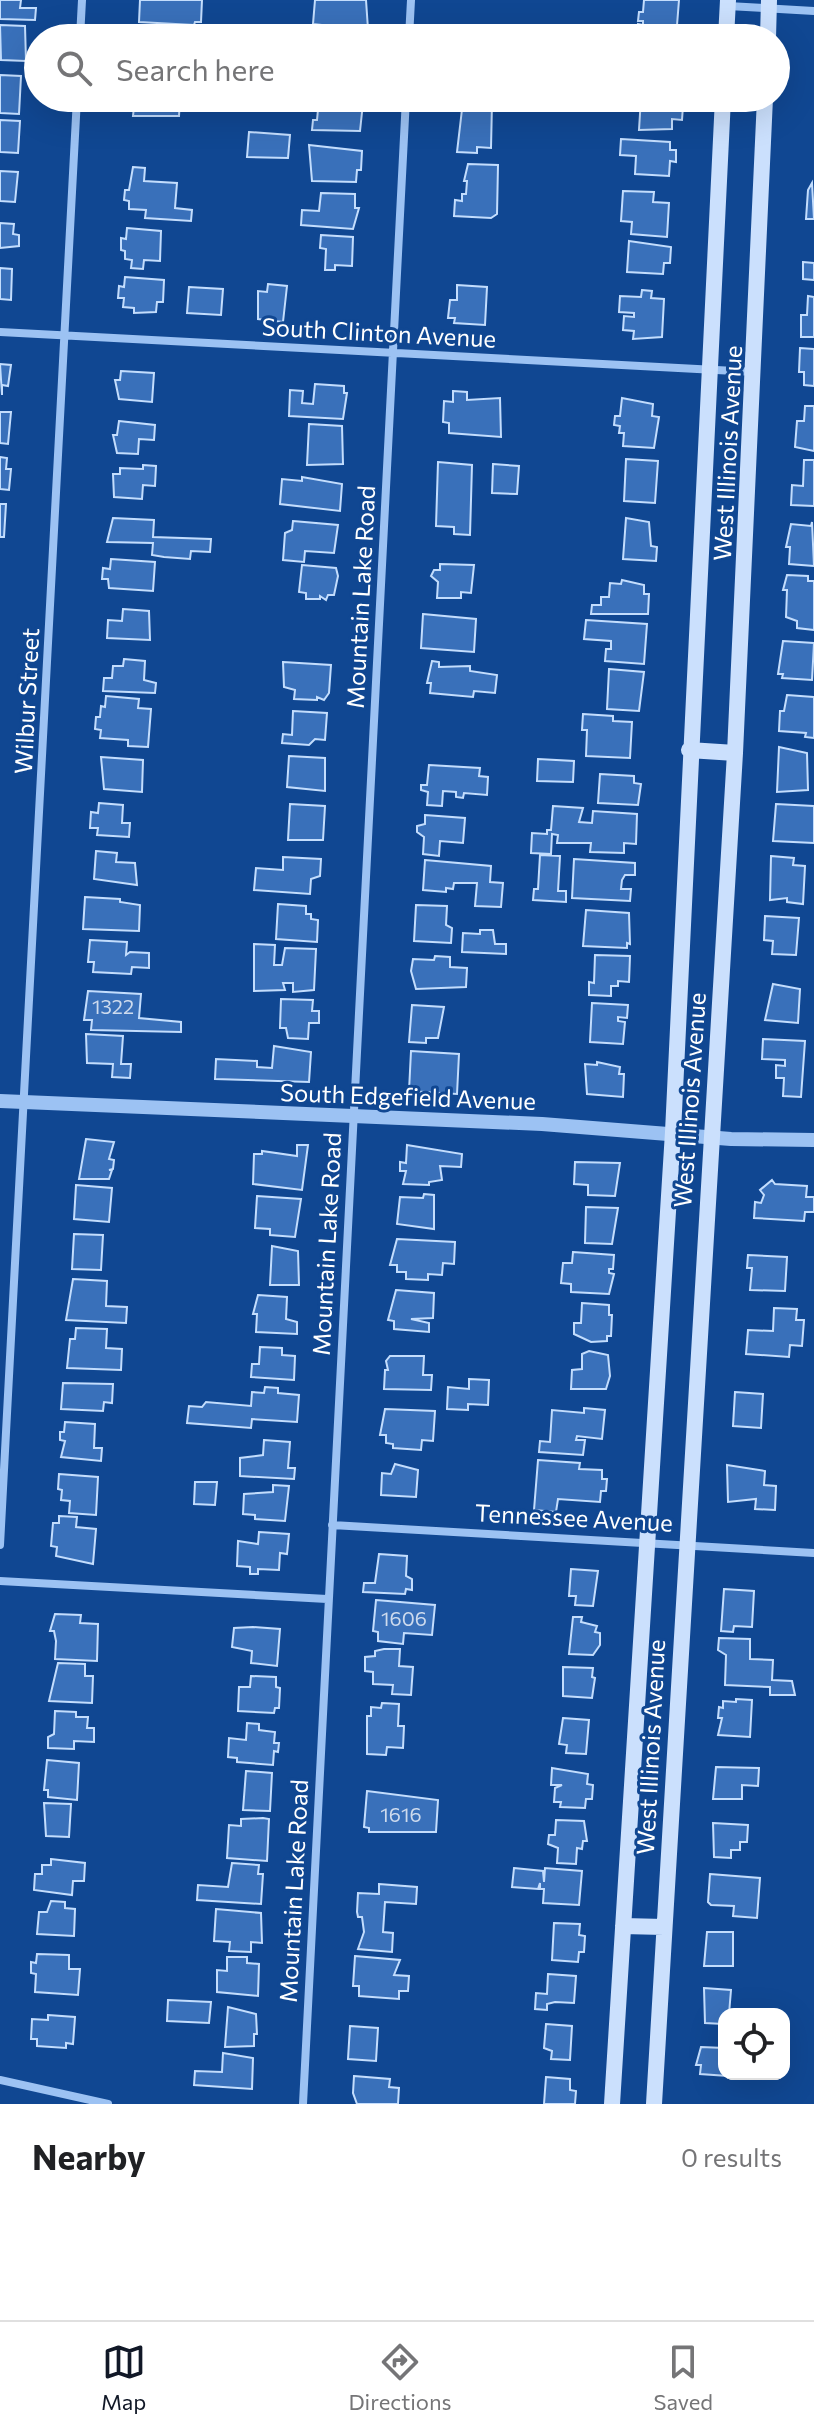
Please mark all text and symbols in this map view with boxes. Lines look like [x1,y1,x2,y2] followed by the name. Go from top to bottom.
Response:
[24,24,790,112] search box
[52,46,96,90] icon: search
[116,50,275,87] text: Search here
[261,311,497,353] street label: South Clinton Avenue
[707,345,747,561] street label: West Illinois Avenue
[340,485,380,709] street label: Mountain Lake Road
[8,627,44,775] street label: Wilbur Street
[667,991,711,1209] street label: West Illinois Avenue
[92,994,134,1018] house number: 1322
[279,1077,537,1115] street label: South Edgefield Avenue
[306,1132,346,1356] street label: Mountain Lake Road
[474,1497,674,1537] street label: Tennessee Avenue
[381,1606,427,1630] house number: 1606
[630,1639,670,1855] street label: West Illinois Avenue
[273,1779,313,2003] street label: Mountain Lake Road
[380,1802,422,1826] house number: 1616
[718,2008,790,2080] map controls
[718,2008,790,2080] button: locate
[32,2135,146,2177] text: Nearby
[681,2141,782,2172] text: 0 results
[101,2340,146,2415] tab: Map
[348,2340,452,2415] tab: Directions
[654,2340,713,2415] tab: Saved

